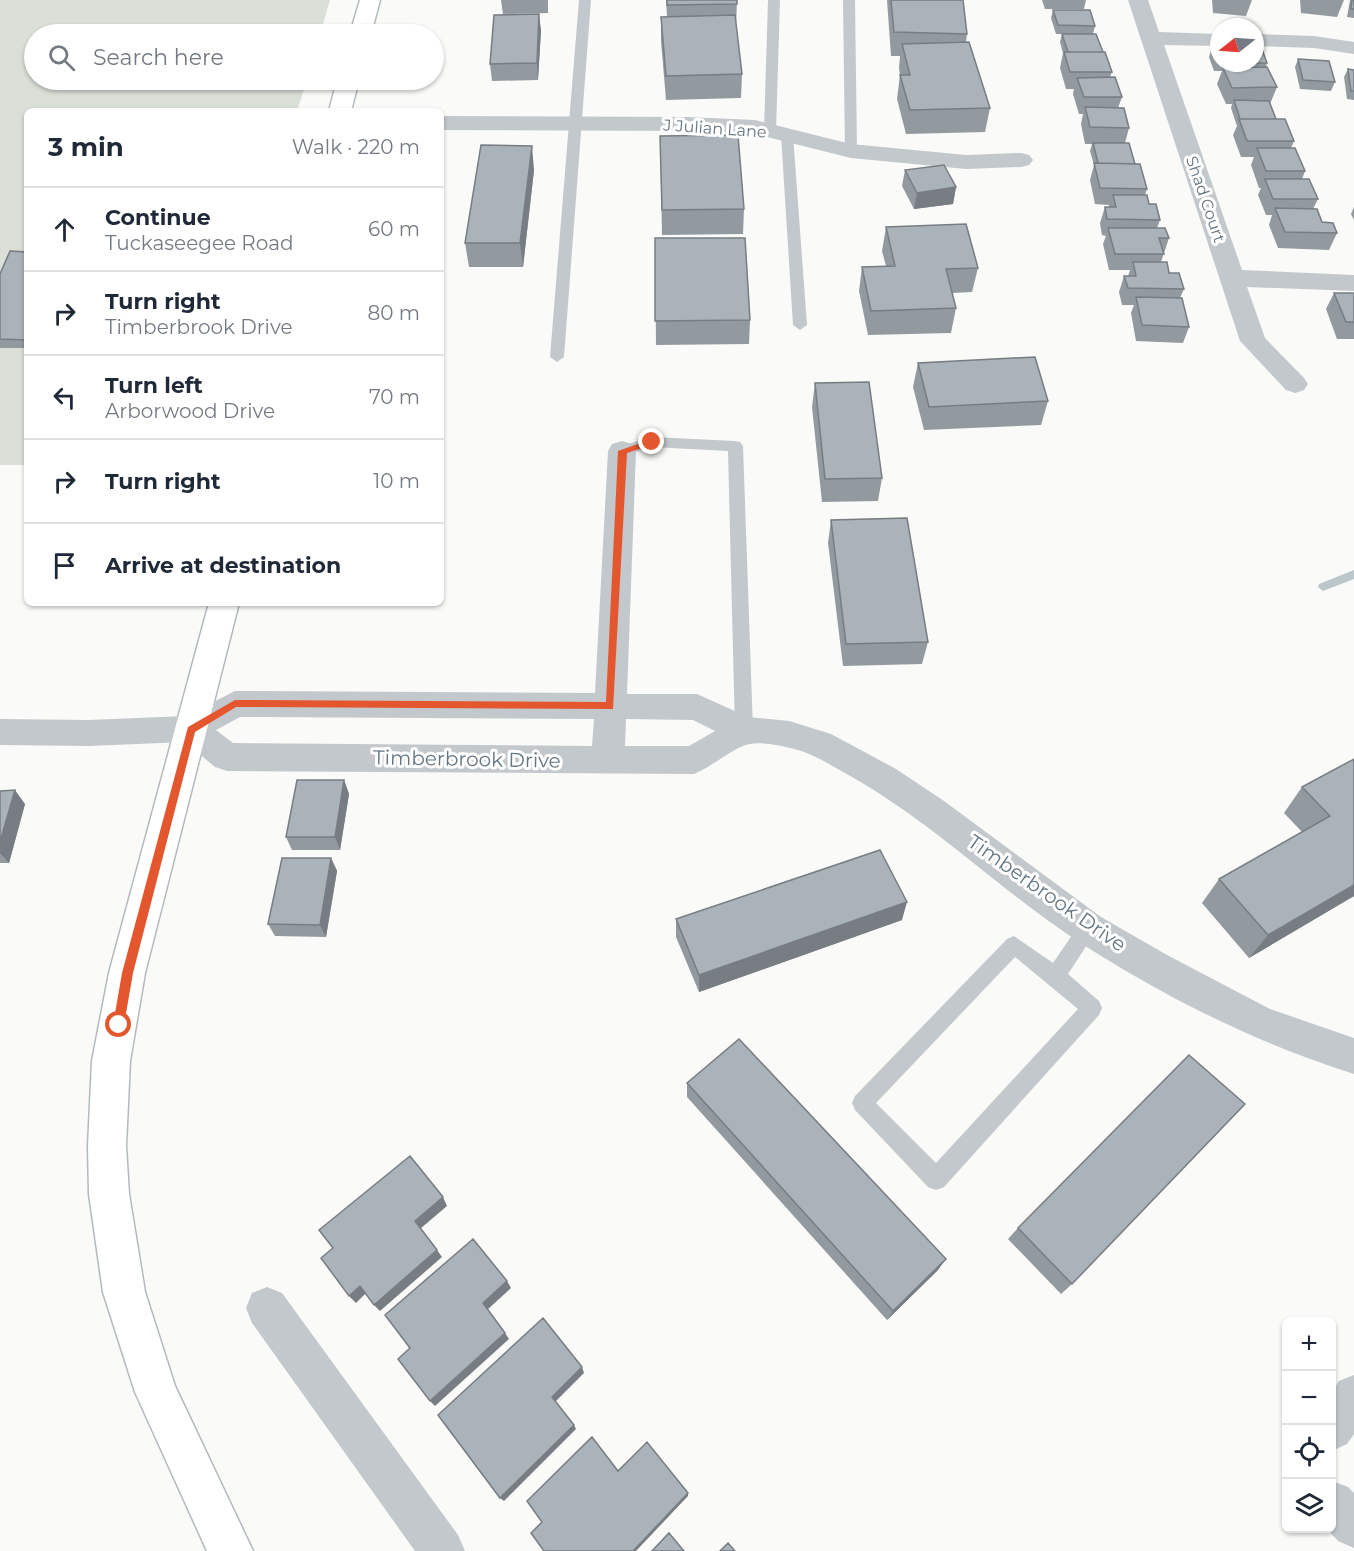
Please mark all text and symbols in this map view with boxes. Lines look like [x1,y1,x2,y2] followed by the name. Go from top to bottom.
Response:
[1210,18,1264,72] north arrow
[24,24,444,90] search box
[45,41,78,74] icon: search
[93,44,224,71] text: Search here
[662,115,767,142] street label: J Julian Lane
[48,131,124,163] text: 3 min
[292,135,420,159] text: Walk · 220 m
[1182,153,1229,245] street label: Shad Court
[105,204,211,231] text: Continue
[48,213,81,246] icon: ahead
[368,217,420,241] text: 60 m
[105,231,294,255] text: Tuckaseegee Road
[105,288,220,315] text: Turn right
[48,297,81,330] icon: right
[368,301,420,325] text: 80 m
[105,315,293,339] text: Timberbrook Drive
[105,372,203,399] text: Turn left
[48,381,81,414] icon: left
[369,385,420,409] text: 70 m
[105,399,275,423] text: Arborwood Drive
[638,428,664,454] route end
[48,465,81,498] icon: right
[105,468,220,495] text: Turn right
[373,469,420,493] text: 10 m
[48,549,81,582] icon: arrive
[105,552,341,579] text: Arrive at destination
[373,745,561,773] street label: Timberbrook Drive
[963,829,1131,957] street label: Timberbrook Drive
[105,1011,131,1037] route start
[1282,1317,1336,1533] map controls
[1282,1317,1336,1371] button: +
[1282,1371,1336,1425] button: −
[1282,1425,1336,1479] button: locate
[1282,1479,1336,1533] button: layers

